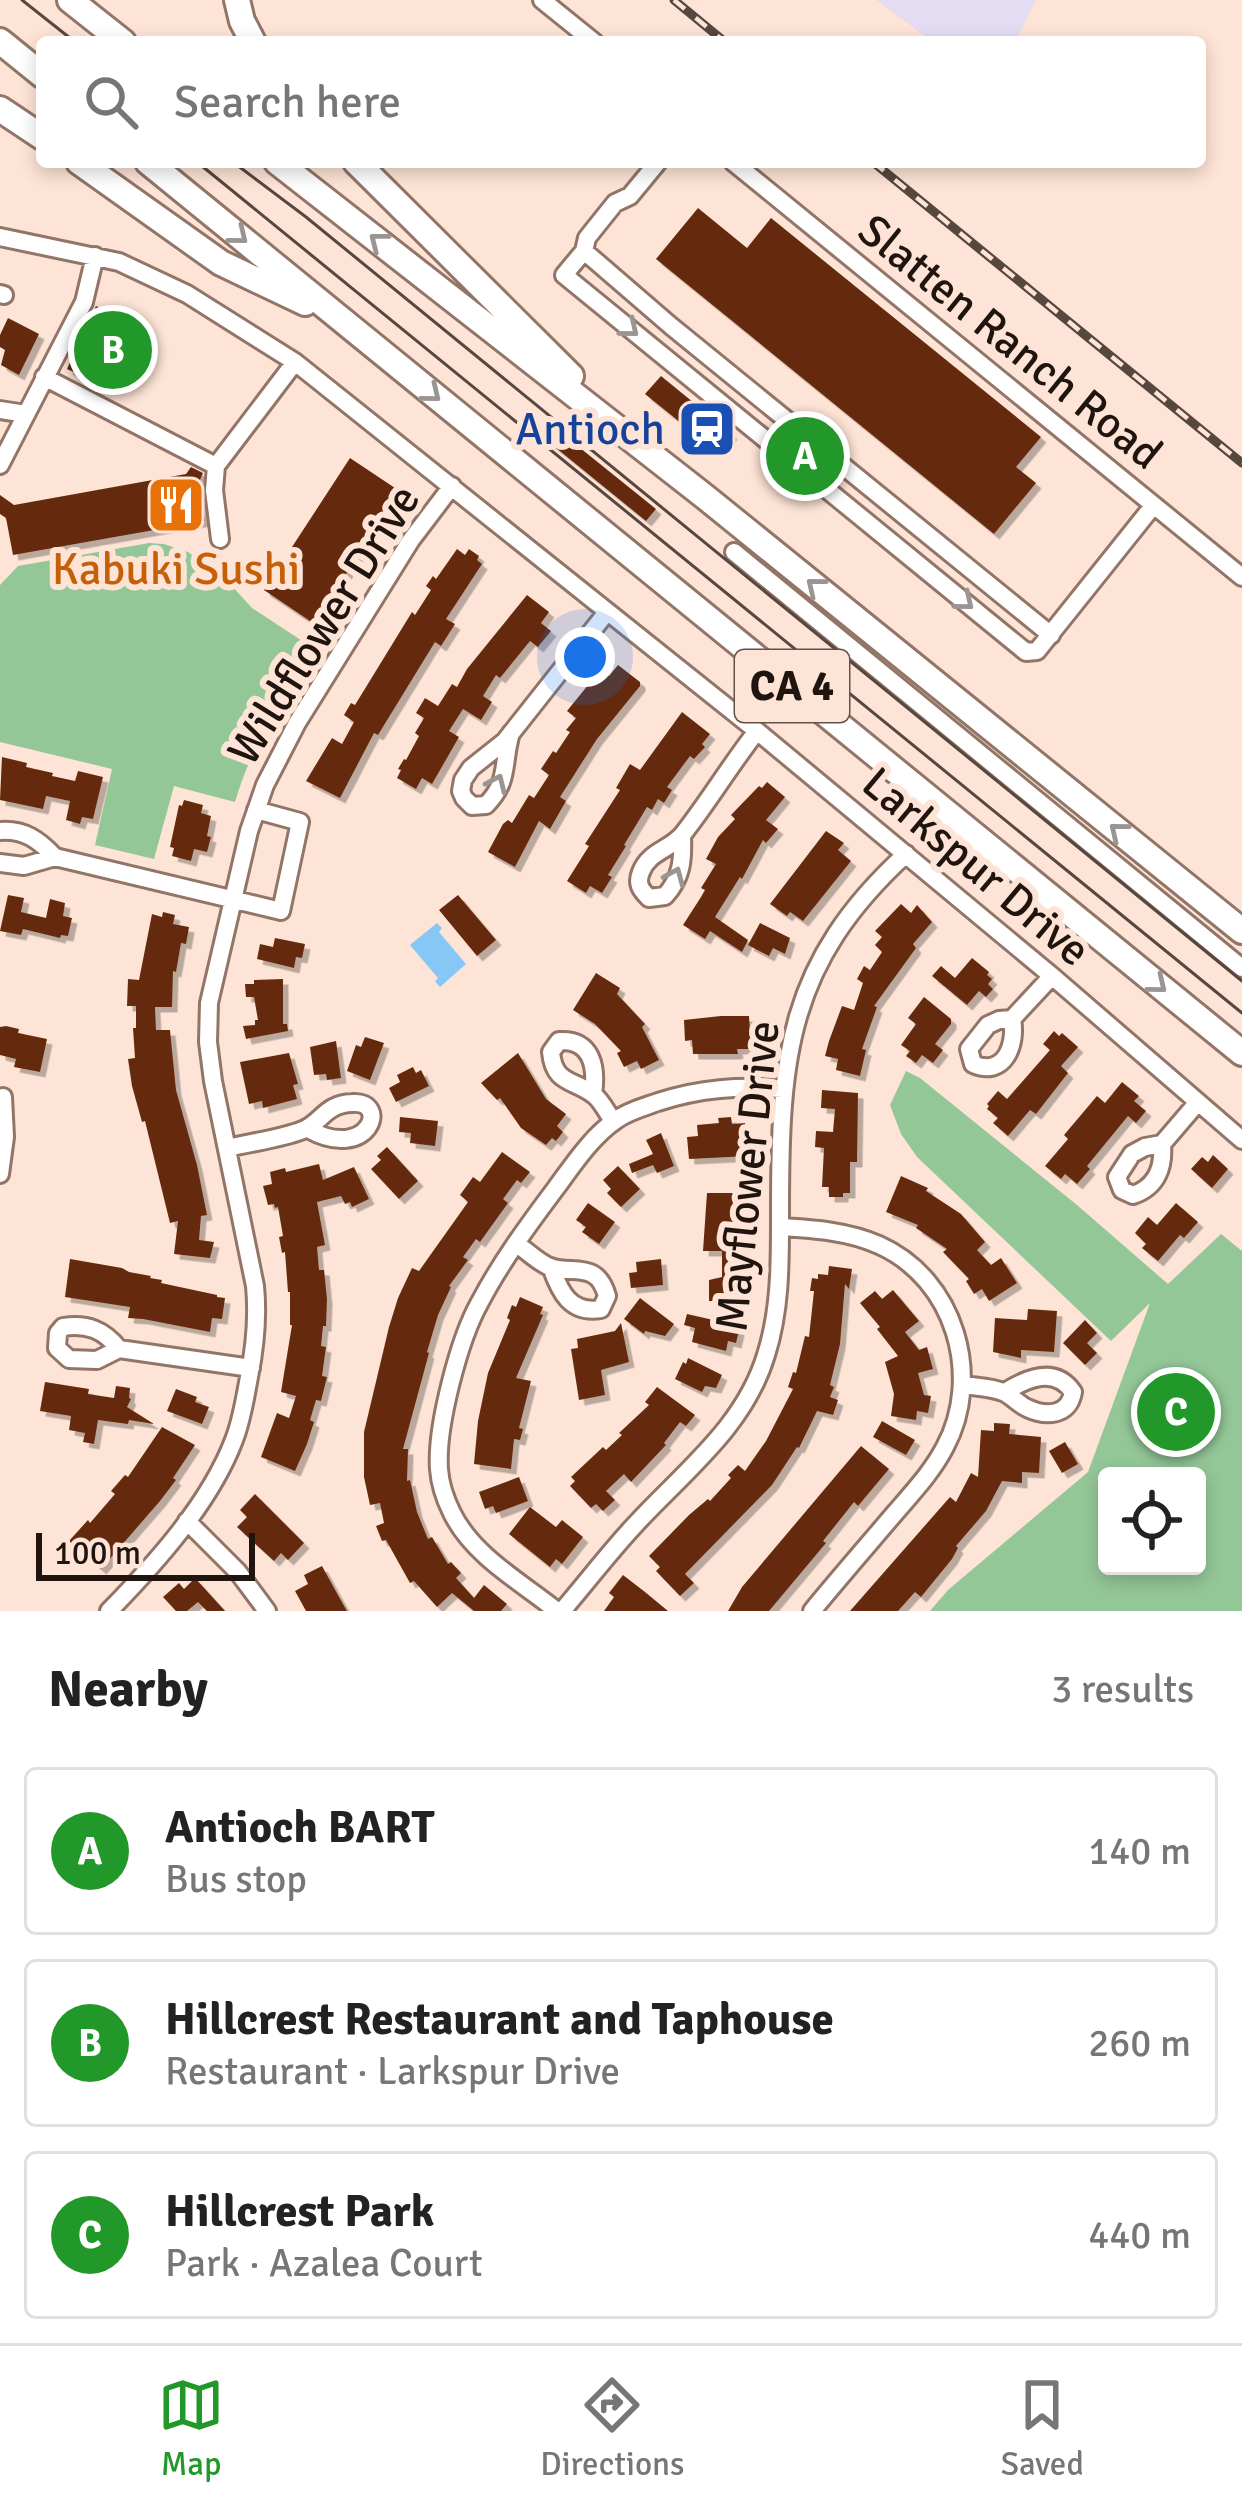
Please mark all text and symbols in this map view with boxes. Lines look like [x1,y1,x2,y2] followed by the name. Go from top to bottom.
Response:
[36,36,1206,168] search box
[78,69,144,135] icon: search
[174,75,401,130] text: Search here
[847,203,1173,481] street label: Slatten Ranch Road
[225,222,247,243] one-way arrow
[370,234,392,255] one-way arrow
[74,305,152,395] pin: B
[616,314,638,336] one-way arrow
[419,380,441,401] one-way arrow
[676,398,738,460] station icon: Antioch
[516,402,665,457] place label: Antioch
[766,411,844,501] pin: A
[145,474,207,536] restaurant icon: Kabuki Sushi
[216,475,432,775] street label: Wildflower Drive
[52,542,300,597] place label: Kabuki Sushi
[807,578,829,600] one-way arrow
[951,587,973,609] one-way arrow
[555,627,615,687] your location
[735,650,849,722] road number: CA 4
[851,756,1101,978] street label: Larkspur Drive
[483,774,507,796] one-way arrow
[1110,824,1132,845] one-way arrow
[661,866,685,888] one-way arrow
[1145,970,1167,992] one-way arrow
[704,1018,792,1334] street label: Mayflower Drive
[1137,1367,1215,1457] pin: C
[1098,1467,1206,1575] map controls
[1098,1467,1206,1575] button: locate
[36,1527,255,1580] scale bar
[54,1533,141,1574] text: 100 m
[48,1658,208,1721] text: Nearby
[1051,1665,1194,1713] text: 3 results
[165,1800,434,1855] text: Antioch BART
[78,1827,102,1875] text: A
[1088,1827,1191,1875] text: 140 m
[165,1855,307,1903] text: Bus stop
[165,1992,834,2047] text: Hillcrest Restaurant and Taphouse
[78,2019,102,2067] text: B
[1088,2019,1191,2067] text: 260 m
[165,2047,620,2095] text: Restaurant · Larkspur Drive
[165,2184,434,2239] text: Hillcrest Park
[78,2211,102,2259] text: C
[1088,2211,1191,2259] text: 440 m
[165,2239,483,2287] text: Park · Azalea Court
[158,2372,224,2485] tab: Map
[540,2372,685,2485] tab: Directions
[1001,2372,1084,2485] tab: Saved

